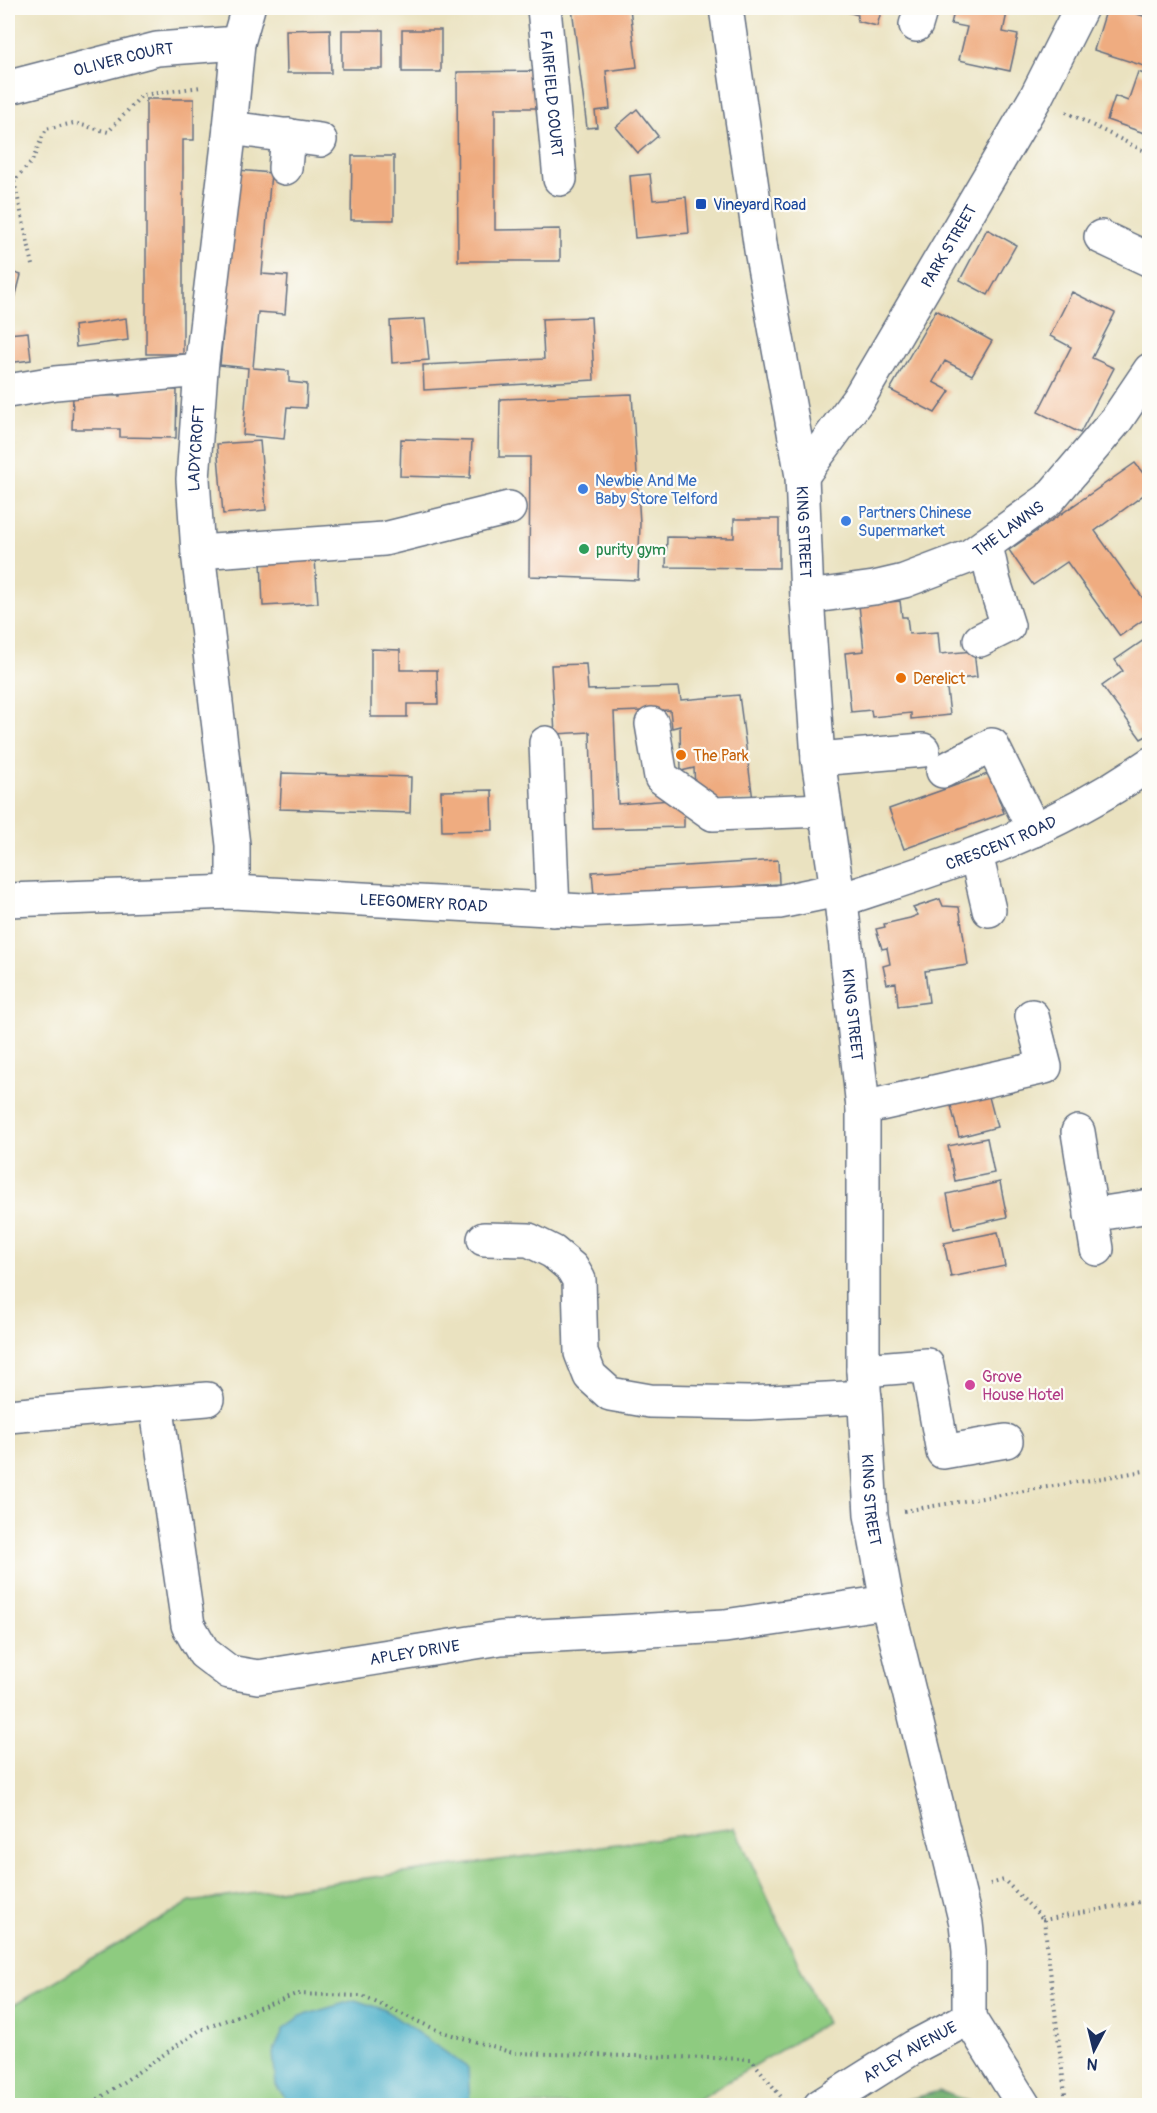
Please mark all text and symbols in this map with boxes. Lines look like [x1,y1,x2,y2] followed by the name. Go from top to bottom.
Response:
[535,30,567,158] street label: FAIRFIELD COURT
[71,39,174,81] street label: OLIVER COURT
[713,195,806,215] place label: Vineyard Road
[694,197,708,211] marker: Vineyard Road
[917,201,981,292] street label: PARK STREET
[184,404,209,492] street label: LADYCROFT
[595,471,718,509] place label: Newbie And Me Baby Store Telford
[576,482,590,496] marker: Newbie And Me Baby Store Telford
[791,485,815,578] street label: KING STREET
[969,497,1048,562] street label: THE LAWNS
[858,503,971,541] place label: Partners Chinese Supermarket
[839,514,853,528] marker: Partners Chinese Supermarket
[596,540,666,560] place label: purity gym
[577,542,591,556] marker: purity gym
[913,669,966,689] place label: Derelict
[894,671,908,685] marker: Derelict
[693,746,749,766] place label: The Park
[674,748,688,762] marker: The Park
[943,811,1060,875] street label: CRESCENT ROAD
[359,890,488,917] street label: LEEGOMERY ROAD
[837,968,867,1062] street label: KING STREET
[982,1367,1064,1405] place label: Grove House Hotel
[963,1378,977,1392] marker: Grove House Hotel
[857,1453,885,1547] street label: KING STREET
[368,1636,461,1670] street label: APLEY DRIVE
[859,2017,961,2088] street label: APLEY AVENUE
[1064,2020,1124,2080] north arrow
[1086,2053,1099,2074] text: N

